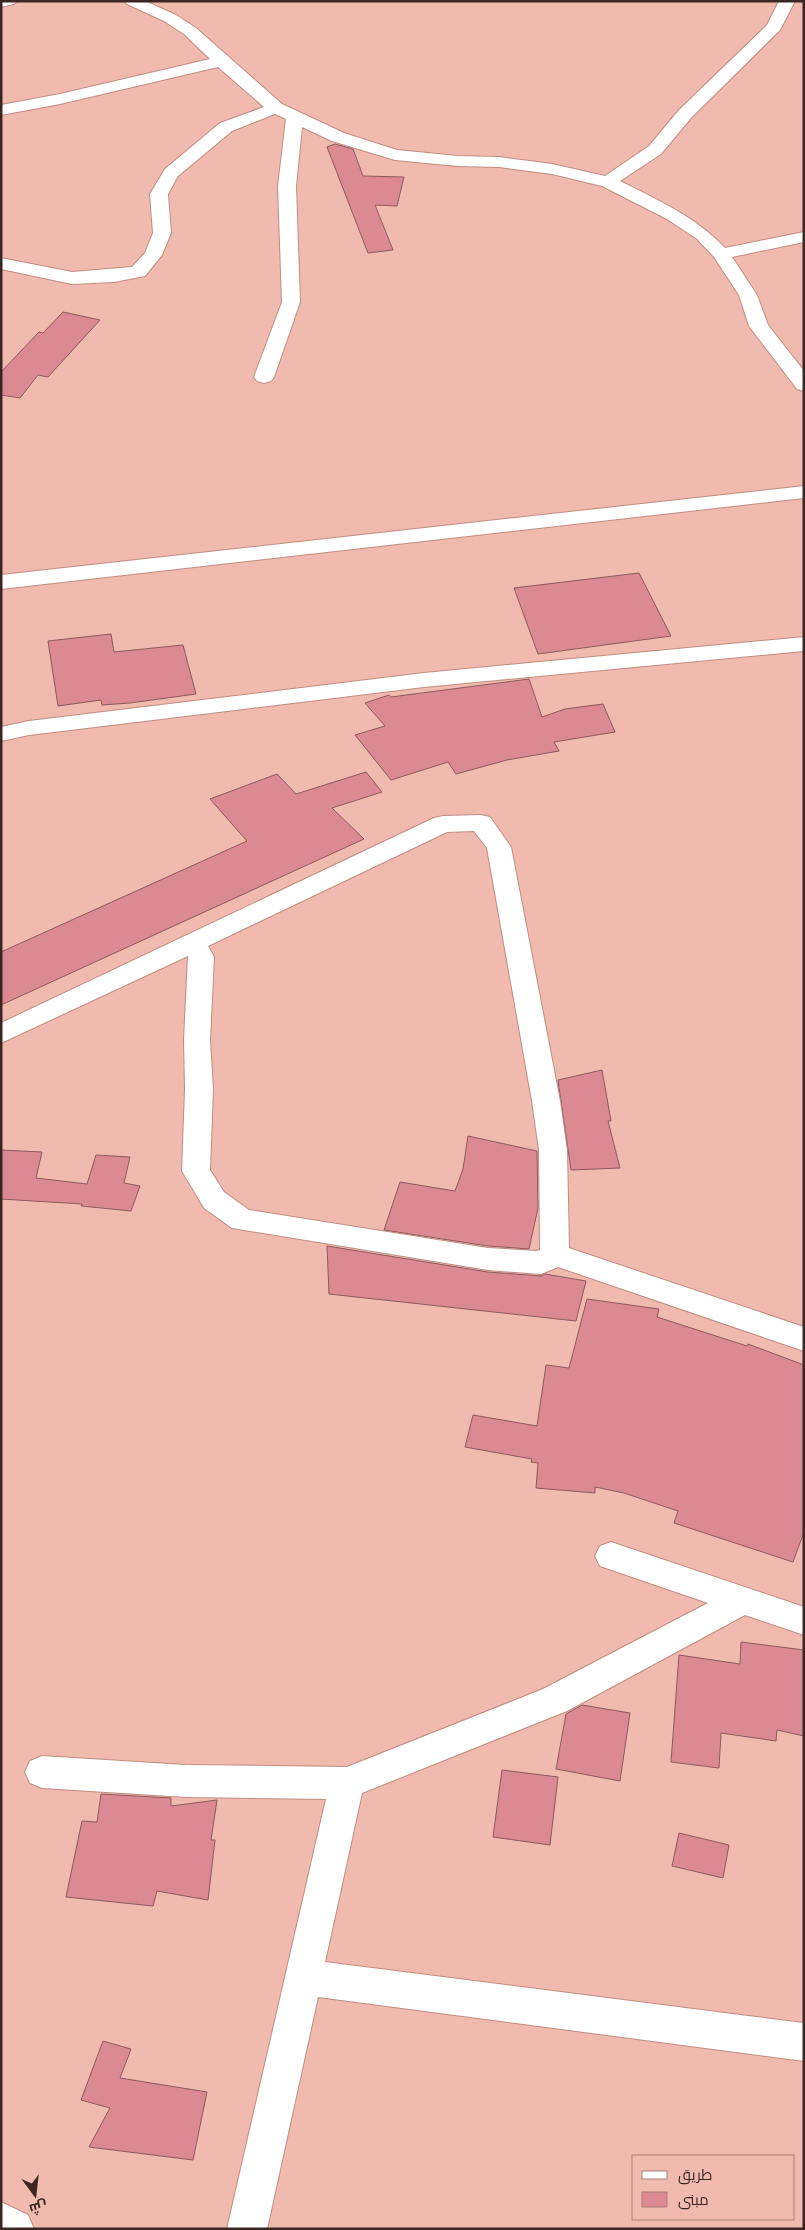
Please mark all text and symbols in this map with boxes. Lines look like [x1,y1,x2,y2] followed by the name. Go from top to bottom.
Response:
[632,2155,795,2220] legend
[678,2165,712,2185] text: طريق
[10,2170,60,2220] north arrow
[678,2190,709,2210] text: مبنى
[27,2197,49,2219] text: ش

